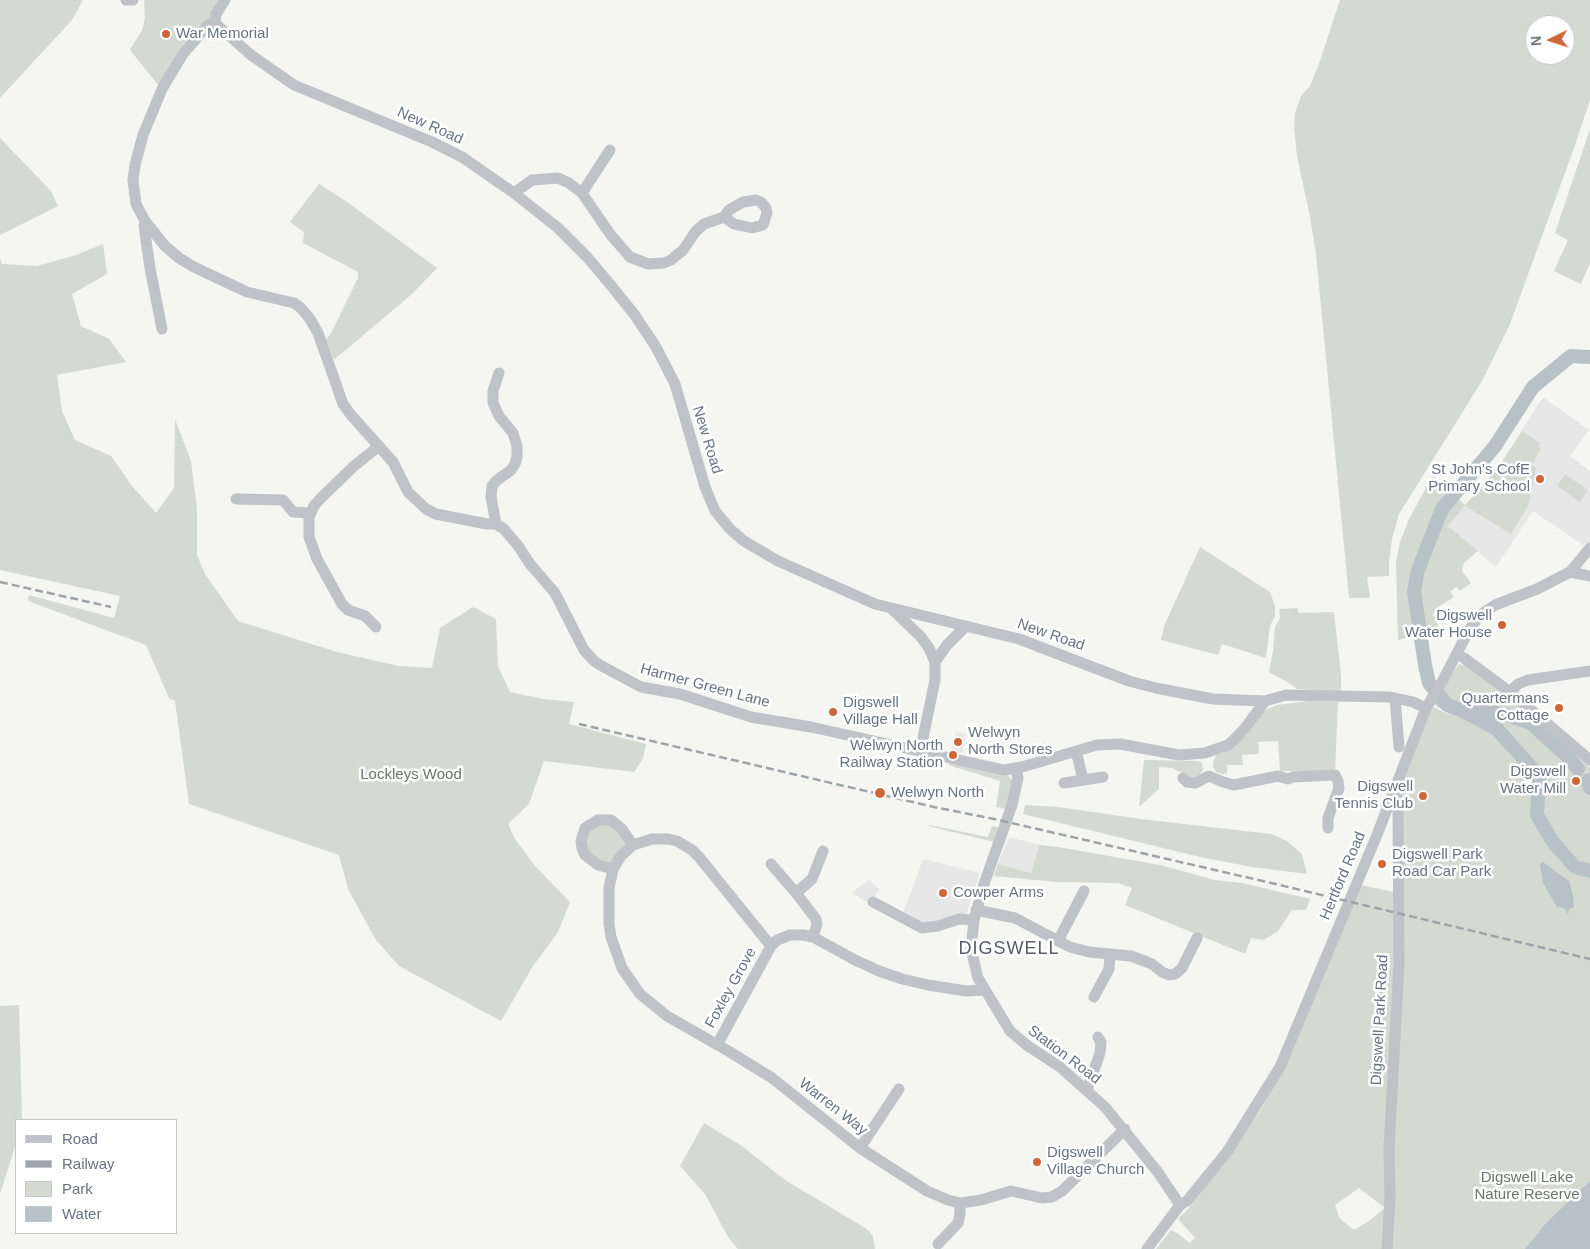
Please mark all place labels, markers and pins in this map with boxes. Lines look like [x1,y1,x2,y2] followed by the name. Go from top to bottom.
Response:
[176,25,269,43] place label: War Memorial
[160,28,172,40] marker: War Memorial
[1428,461,1530,496] place label: St John's CofE Primary School
[1534,473,1546,485] marker: St John's CofE Primary School
[1405,607,1492,642] place label: Digswell Water House
[1496,619,1508,631] marker: Digswell Water House
[1461,690,1549,725] place label: Quartermans Cottage
[843,694,918,729] place label: Digswell Village Hall
[1553,702,1565,714] marker: Quartermans Cottage
[827,706,839,718] marker: Digswell Village Hall
[968,724,1052,759] place label: Welwyn North Stores
[952,736,964,748] marker: Welwyn North Stores
[840,737,943,772] place label: Welwyn North Railway Station
[947,749,959,761] marker: Welwyn North Railway Station
[1500,763,1566,798] place label: Digswell Water Mill
[1570,775,1582,787] marker: Digswell Water Mill
[1335,778,1413,813] place label: Digswell Tennis Club
[891,784,984,802] place label: Welwyn North
[873,786,887,800] marker: Welwyn North
[1417,790,1429,802] marker: Digswell Tennis Club
[1392,846,1491,881] place label: Digswell Park Road Car Park
[1376,858,1388,870] marker: Digswell Park Road Car Park
[953,884,1044,902] place label: Cowper Arms
[937,887,949,899] marker: Cowper Arms
[1047,1144,1144,1179] place label: Digswell Village Church
[1031,1156,1043,1168] marker: Digswell Village Church

